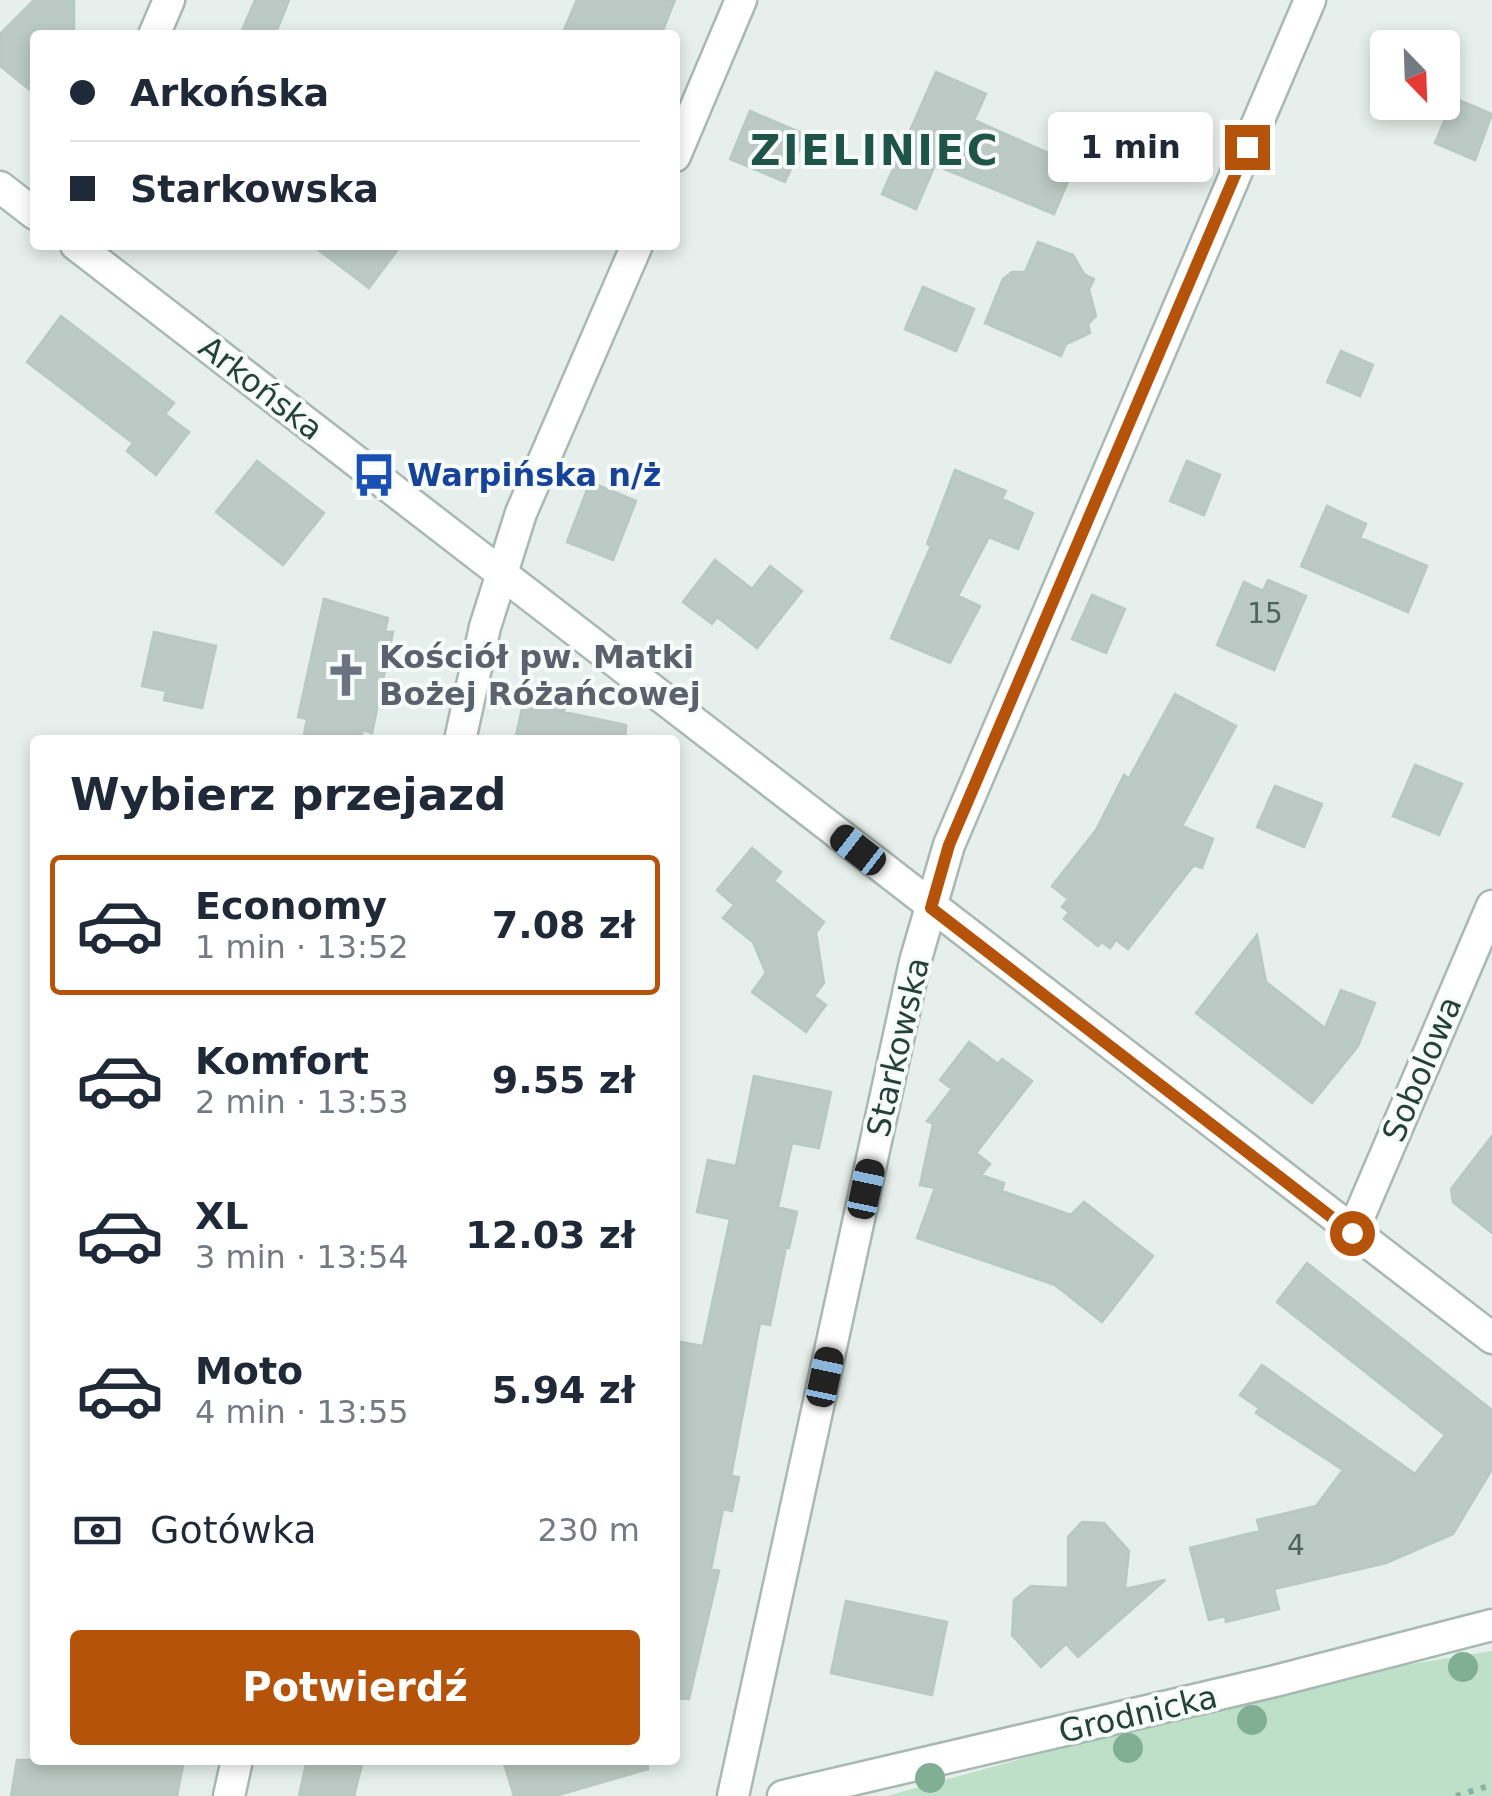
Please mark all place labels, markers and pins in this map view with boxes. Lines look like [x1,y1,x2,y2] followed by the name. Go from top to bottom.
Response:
[350,451,398,499] bus stop icon: Warpińska n/ż
[407,456,661,494] place label: Warpińska n/ż
[379,638,701,713] place label: Kościół pw. Matki Bożej Różańcowej
[322,651,370,699] church icon: Kościół pw. Matki Bożej Różańcowej

